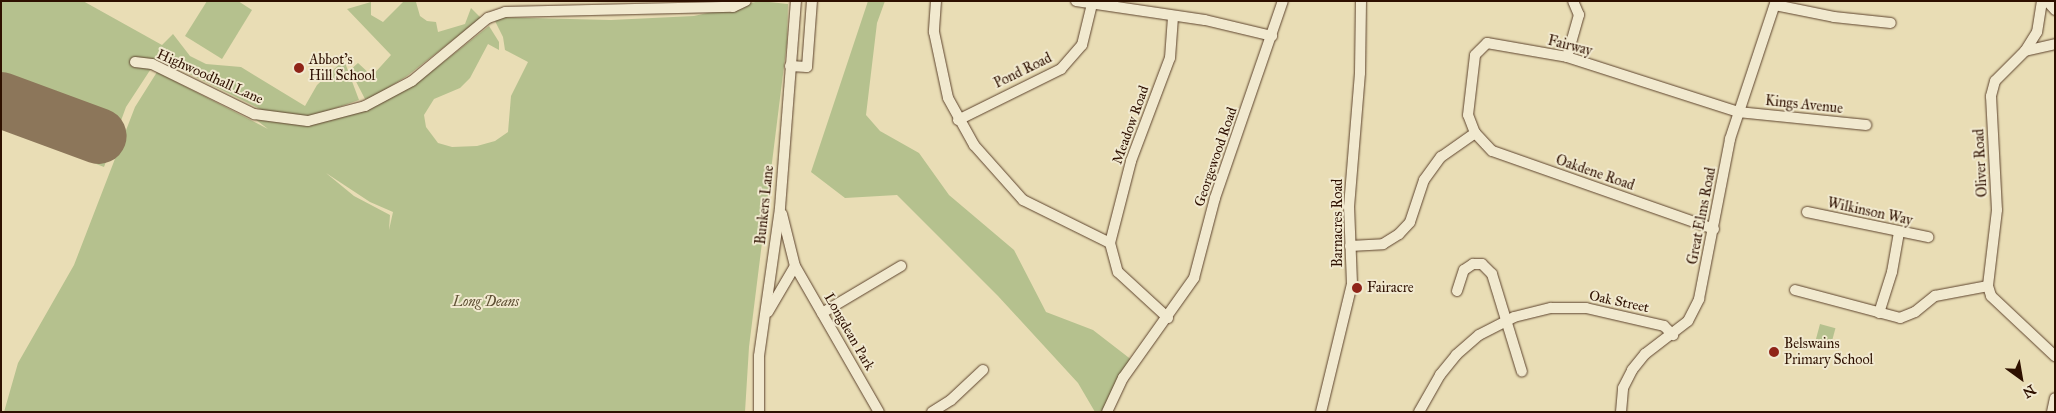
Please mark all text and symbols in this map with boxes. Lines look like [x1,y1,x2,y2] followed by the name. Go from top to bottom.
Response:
[1546,32,1594,60] street label: Fairway
[154,46,266,108] street label: Highwoodhall Lane
[991,50,1055,92] street label: Pond Road
[309,52,375,84] place label: Abbot's Hill School
[293,62,305,74] marker: Abbot's Hill School
[1109,84,1153,166] street label: Meadow Road
[1764,93,1844,117] street label: Kings Avenue
[1191,105,1241,209] street label: Georgewood Road
[1971,128,1991,198] street label: Oliver Road
[1553,152,1637,194] street label: Oakdene Road
[752,165,778,245] street label: Bunkers Lane
[1684,166,1720,266] street label: Great Elms Road
[1330,179,1346,267] street label: Barnacres Road
[1826,195,1914,229] street label: Wilkinson Way
[1367,280,1414,296] place label: Fairacre
[1351,282,1363,294] marker: Fairacre
[1587,287,1651,317] street label: Oak Street
[820,290,878,374] street label: Longdean Park
[453,294,519,310] park label: Long Deans
[1784,336,1873,368] place label: Belswains Primary School
[1768,346,1780,358] marker: Belswains Primary School
[1996,353,2046,403] north arrow
[2020,381,2039,401] text: N

